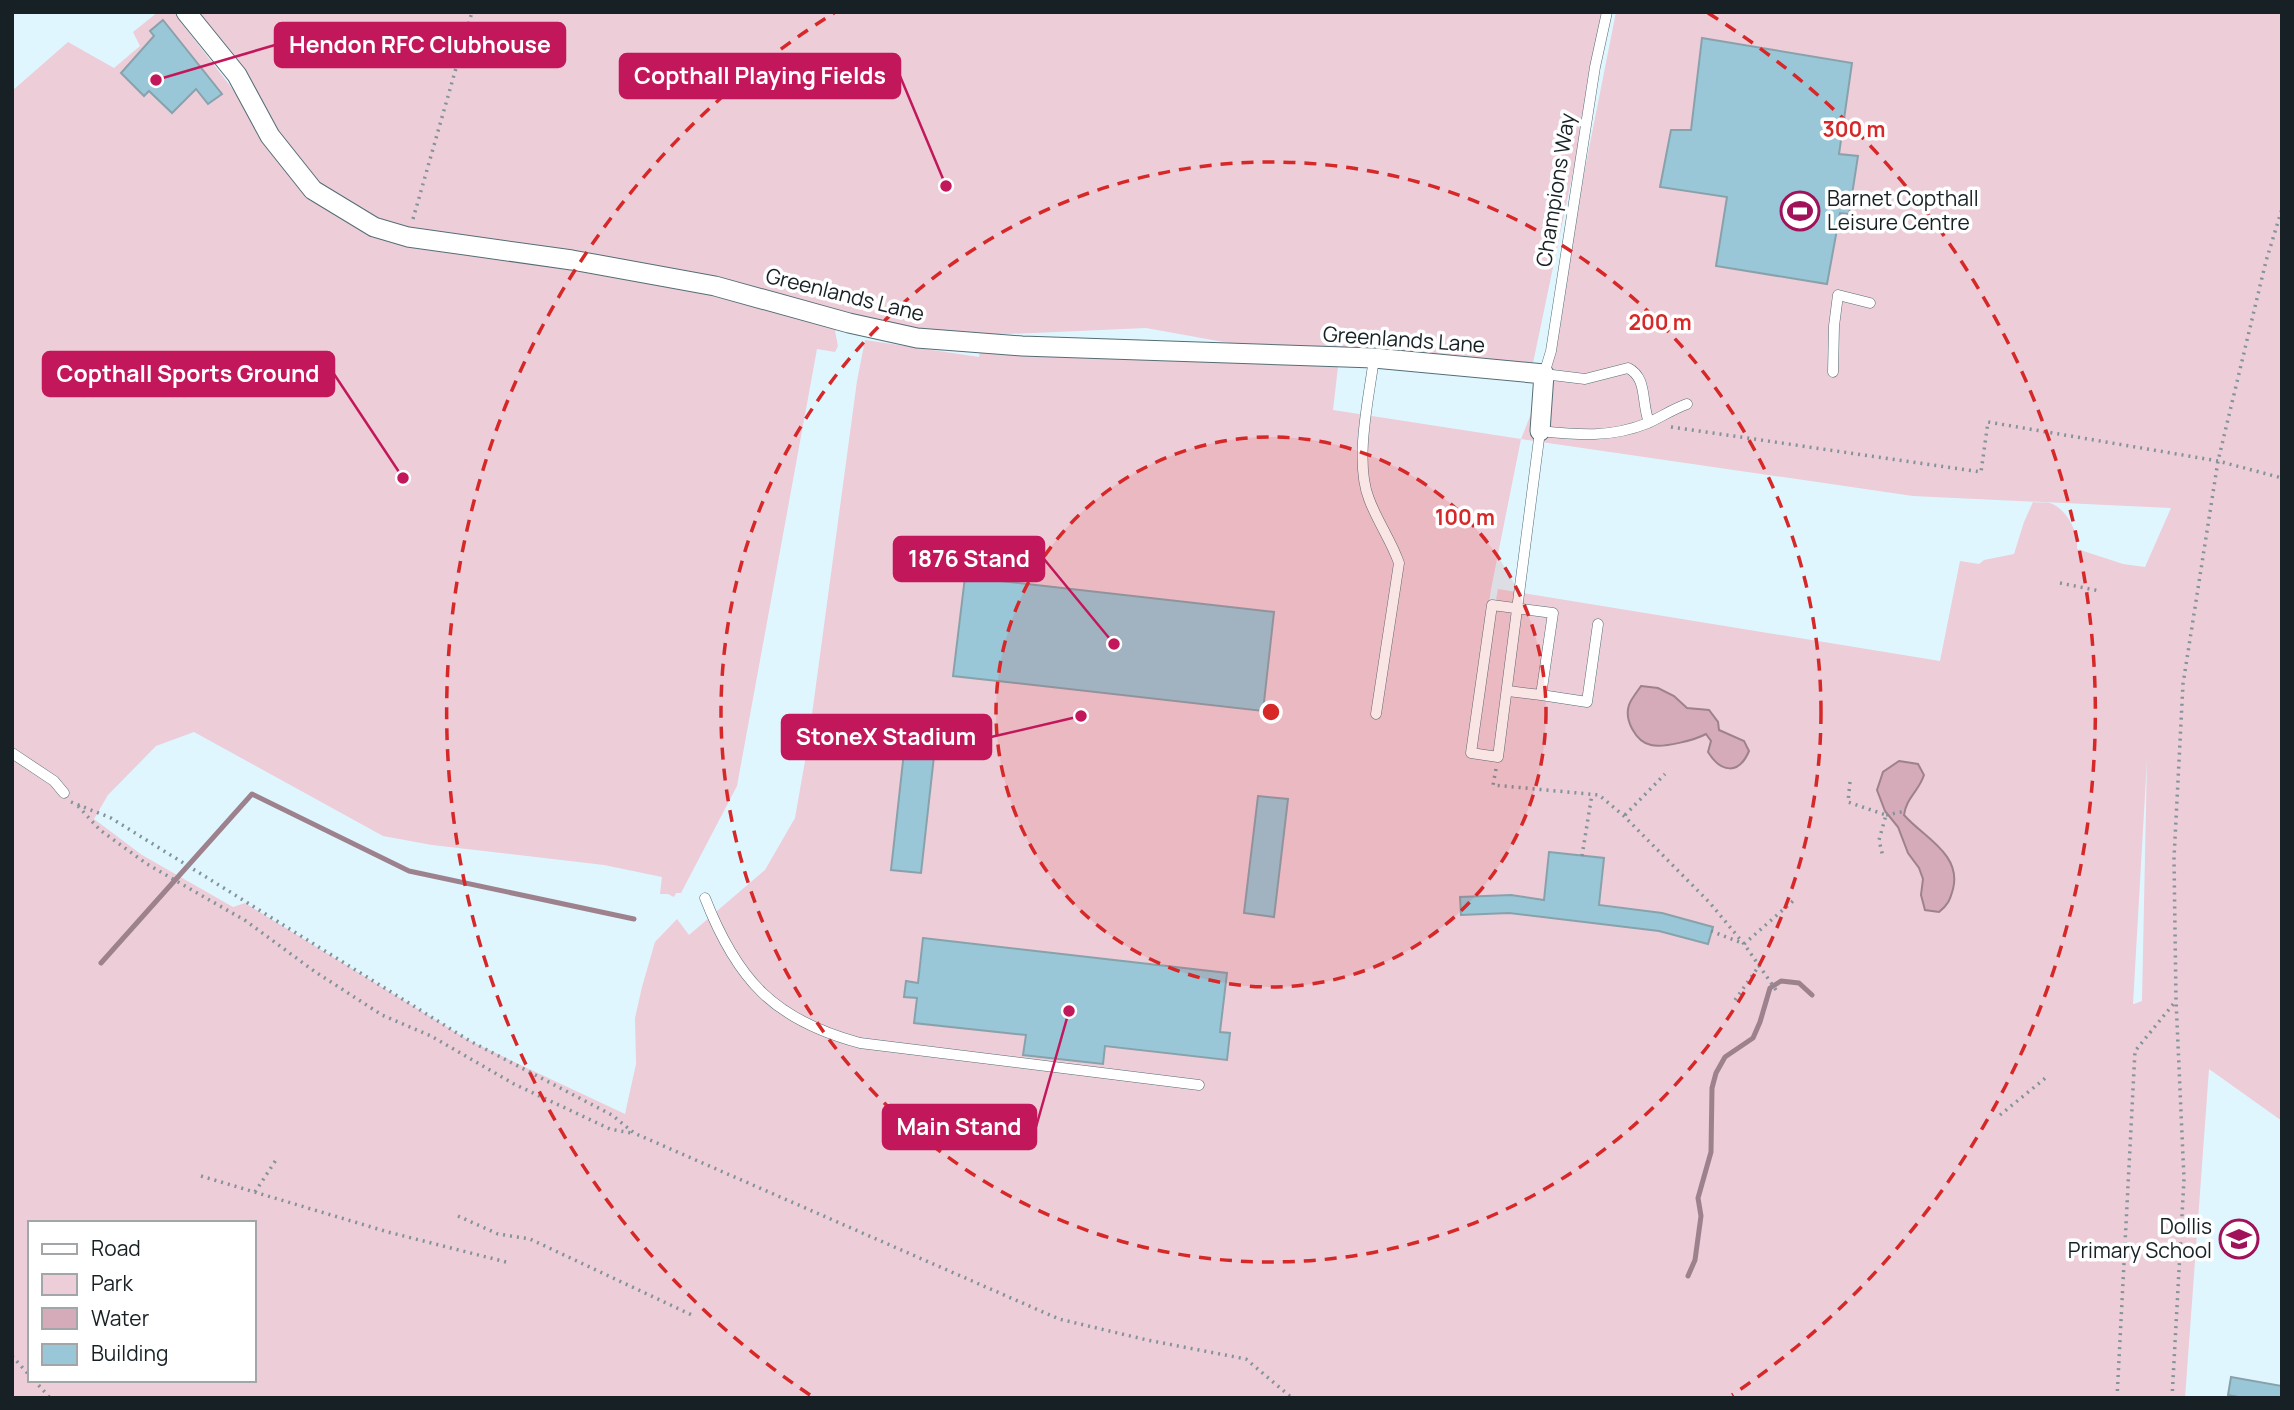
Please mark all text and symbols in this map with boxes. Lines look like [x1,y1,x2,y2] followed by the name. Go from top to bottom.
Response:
[275,23,565,67] callout: Hendon RFC Clubhouse
[289,28,551,60] text: Hendon RFC Clubhouse
[620,54,900,98] callout: Copthall Playing Fields
[634,59,886,91] text: Copthall Playing Fields
[1529,111,1581,269] street label: Champions Way
[1823,115,1885,143] text: 300 m
[1827,184,1979,236] place label: Barnet Copthall Leisure Centre
[1779,190,1821,232] sports icon: Barnet Copthall Leisure Centre
[763,261,928,327] street label: Greenlands Lane
[1628,308,1692,336] text: 200 m
[1322,319,1486,359] street label: Greenlands Lane
[43,352,334,396] callout: Copthall Sports Ground
[57,357,319,389] text: Copthall Sports Ground
[1435,503,1495,531] text: 100 m
[894,537,1044,581] callout: 1876 Stand
[908,542,1030,574] text: 1876 Stand
[1259,700,1283,724] centre of rings
[782,715,991,759] callout: StoneX Stadium
[796,720,976,752] text: StoneX Stadium
[883,1105,1036,1149] callout: Main Stand
[896,1110,1022,1142] text: Main Stand
[2068,1212,2212,1264] place label: Dollis Primary School
[2218,1218,2260,1260] school or university icon: Dollis Primary School
[28,1221,256,1382] legend
[91,1234,141,1262] text: Road
[91,1269,133,1297] text: Park
[91,1304,150,1332] text: Water
[91,1339,168,1367] text: Building

